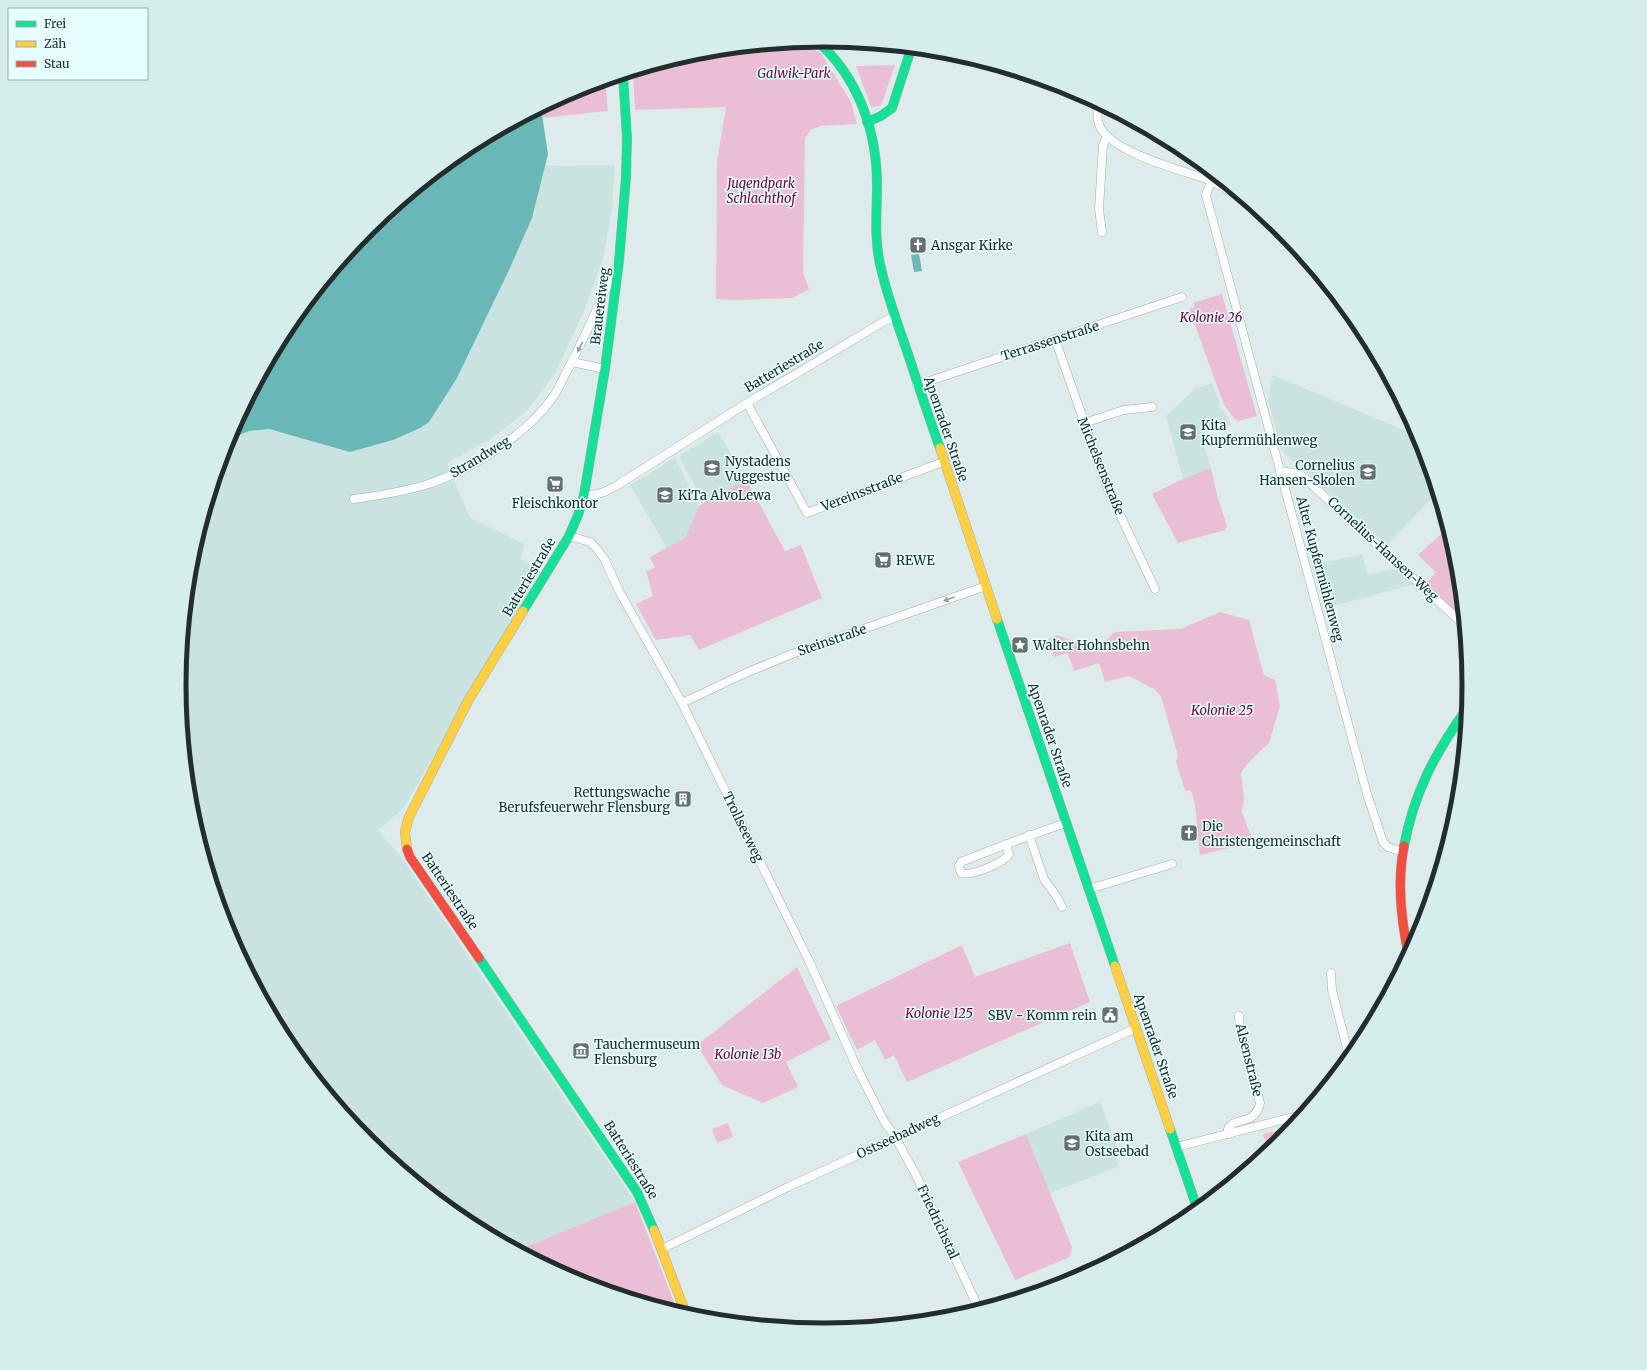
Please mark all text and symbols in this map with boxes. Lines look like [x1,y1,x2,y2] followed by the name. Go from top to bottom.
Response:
[8,8,148,80] legend
[44,16,66,31] text: Frei
[44,36,66,51] text: Zäh
[44,56,70,71] text: Stau
[757,65,831,82] park label: Galwik-Park
[725,175,797,207] park label: Jugendpark Schlachthof
[908,235,928,255] church icon: Ansgar Kirke
[930,237,1013,254] place label: Ansgar Kirke
[587,266,613,346] street label: Brauereiweg
[1179,309,1243,326] park label: Kolonie 26
[999,317,1101,365] street label: Terrassenstraße
[741,336,827,396] street label: Batteriestraße
[577,342,583,353] one-way arrow
[920,373,972,484] street label: Apenrader Straße
[1074,415,1128,518] street label: Michelsenstraße
[1201,417,1317,449] place label: Kita Kupfermühlenweg
[1178,422,1198,442] school or university icon: Kita Kupfermühlenweg
[447,432,513,482] street label: Strandweg
[724,453,791,485] place label: Nystadens Vuggestue
[1259,457,1355,489] place label: Cornelius Hansen-Skolen
[702,458,722,478] school or university icon: Nystadens Vuggestue
[1358,462,1378,482] school or university icon: Cornelius Hansen-Skolen
[818,469,905,516] street label: Vereinsstraße
[545,474,565,494] supermarket icon: Fleischkontor
[655,485,675,505] school or university icon: KiTa AlvoLewa
[678,487,771,504] place label: KiTa AlvoLewa
[1292,493,1348,644] street label: Alter Kupfermühlenweg
[1324,493,1442,605] street label: Cornelius-Hansen-Weg
[512,495,598,512] place label: Fleischkontor
[499,534,559,620] street label: Batteriestraße
[873,550,893,570] supermarket icon: REWE
[896,552,935,569] place label: REWE
[942,596,954,602] one-way arrow
[795,620,869,660] street label: Steinstraße
[1010,635,1030,655] place icon: Walter Hohnsbehn
[1032,637,1150,654] place label: Walter Hohnsbehn
[1024,679,1076,790] street label: Apenrader Straße
[1190,702,1254,719] park label: Kolonie 25
[498,784,670,816] place label: Rettungswache Berufsfeuerwehr Flensburg
[673,789,693,809] building icon: Rettungswache Berufsfeuerwehr Flensburg
[719,789,767,865] street label: Trollseeweg
[1202,818,1341,850] place label: Die Christengemeinschaft
[1179,823,1199,843] church icon: Die Christengemeinschaft
[418,849,482,933] street label: Batteriestraße
[1130,990,1182,1101] street label: Apenrader Straße
[904,1005,973,1022] park label: Kolonie 125
[1100,1005,1120,1025] public building icon: SBV - Komm rein
[988,1007,1097,1024] place label: SBV - Komm rein
[1231,1021,1266,1099] street label: Alsenstraße
[594,1036,700,1068] place label: Tauchermuseum Flensburg
[571,1041,591,1061] museum icon: Tauchermuseum Flensburg
[714,1046,781,1063] park label: Kolonie 13b
[854,1109,942,1163] street label: Ostseebadweg
[600,1118,662,1203] street label: Batteriestraße
[1085,1128,1149,1160] place label: Kita am Ostseebad
[1062,1133,1082,1153] school or university icon: Kita am Ostseebad
[913,1182,963,1262] street label: Friedrichstal

